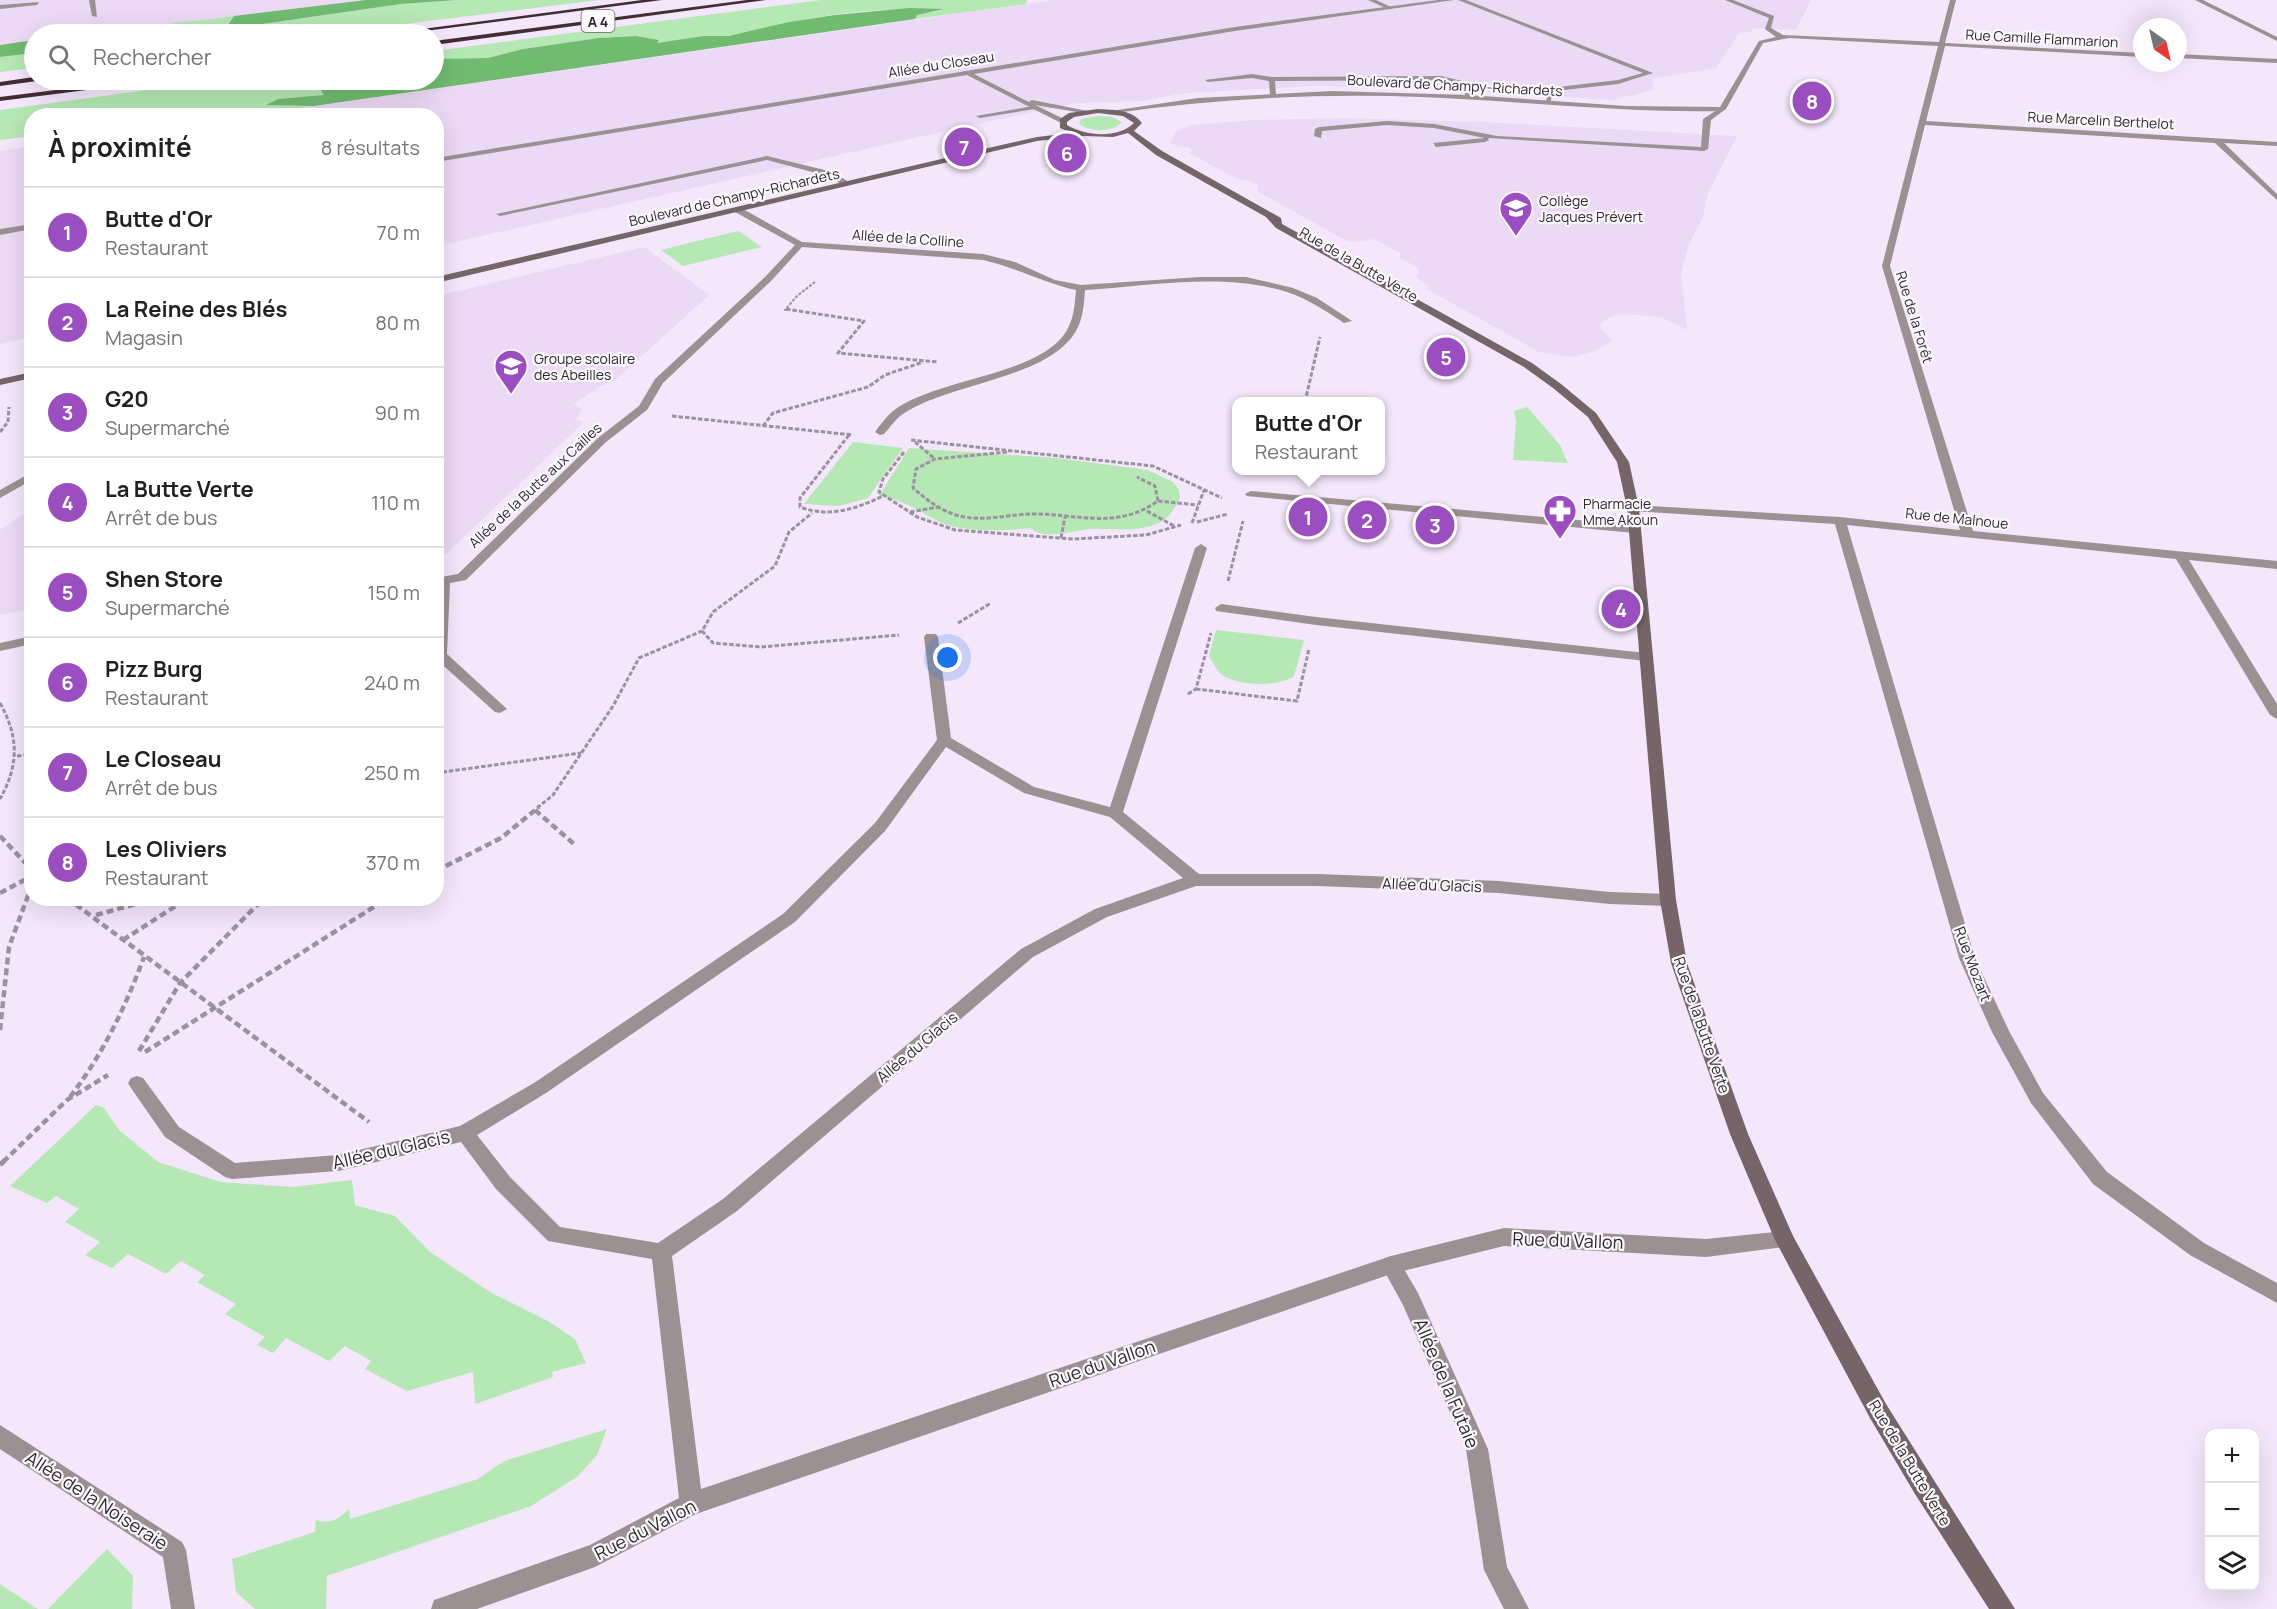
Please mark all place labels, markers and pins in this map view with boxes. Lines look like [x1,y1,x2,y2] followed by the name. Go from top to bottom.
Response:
[1792,78,1832,124] pin: 8
[944,124,984,170] pin: 7
[1048,130,1086,176] pin: 6
[1498,190,1534,237] school or university icon: Collège Jacques Prévert
[1539,191,1643,226] place label: Collège Jacques Prévert
[1426,334,1466,380] pin: 5
[493,348,529,395] school or university icon: Groupe scolaire des Abeilles
[534,349,635,384] place label: Groupe scolaire des Abeilles
[1542,493,1578,540] pharmacy icon: Pharmacie Mme Akoun
[1288,494,1328,540] pin: 1
[1583,494,1658,529] place label: Pharmacie Mme Akoun
[1348,498,1386,542] pin: 2
[1416,502,1454,548] pin: 3
[1602,586,1640,632] pin: 4

